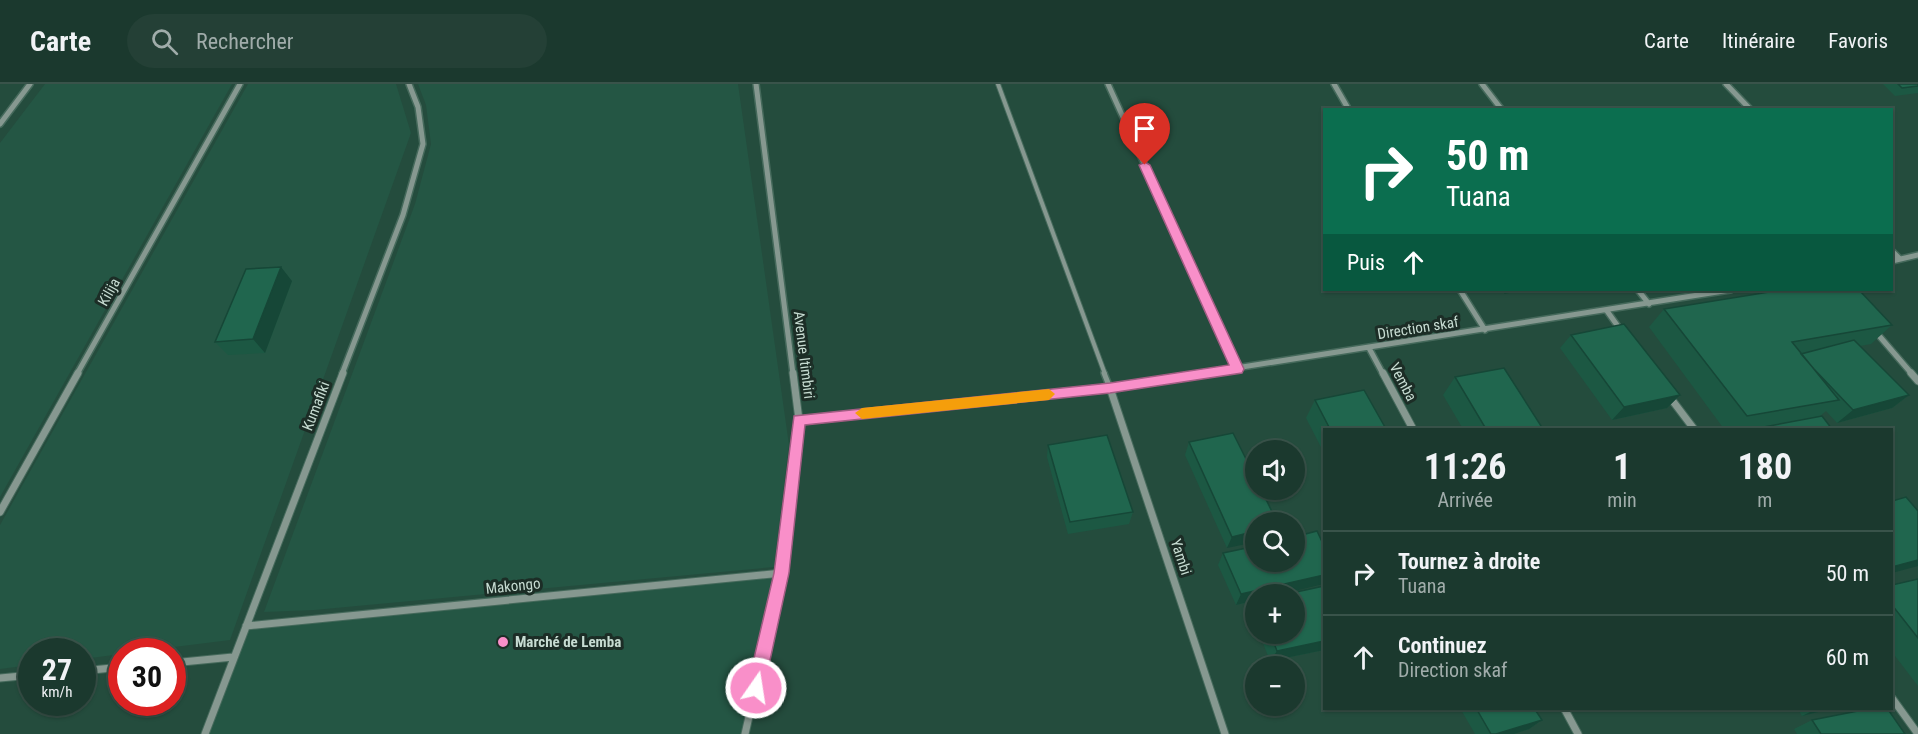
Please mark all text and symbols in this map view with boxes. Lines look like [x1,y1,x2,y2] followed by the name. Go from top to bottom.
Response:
[127,14,547,68] search box
[30,25,91,58] text: Carte
[148,25,181,58] icon: search
[196,29,293,54] text: Rechercher
[1644,29,1689,53] text: Carte
[1722,29,1795,53] text: Itinéraire
[1828,29,1888,53] text: Favoris
[1119,103,1170,165] pin
[1128,112,1161,145] icon: arrive
[1446,131,1529,180] text: 50 m
[1347,132,1425,210] icon: right
[1446,181,1511,213] text: Tuana
[1397,246,1430,279] icon: ahead
[1347,250,1385,275] text: Puis
[94,275,124,309] street label: Kilija
[790,310,818,400] street label: Avenue Itimbiri
[1376,313,1460,343] street label: Direction skaf
[1385,360,1421,404] street label: Vemba
[298,379,334,433] street label: Kumafiki
[1245,440,1305,716] map controls
[1245,440,1305,500] button: sound
[1424,446,1506,488] text: 11:26
[1613,446,1631,488] text: 1
[1738,446,1792,488] text: 180
[1437,488,1493,512] text: Arrivée
[1607,488,1637,512] text: min
[1757,488,1772,512] text: m
[1245,512,1305,572] button: search
[1167,537,1195,577] street label: Yambi
[1398,549,1540,574] text: Tournez à droite
[1347,557,1380,590] icon: right
[1826,561,1869,586] text: 50 m
[485,574,541,598] street label: Makongo
[1398,574,1446,598] text: Tuana
[1245,584,1305,644] button: +
[515,633,621,651] place label: Marché de Lemba
[1398,633,1487,658] text: Continuez
[496,635,510,649] marker: Marché de Lemba
[108,638,186,716] speed limit sign: 30
[1347,641,1380,674] icon: ahead
[1826,645,1869,670] text: 60 m
[42,652,72,687] text: 27
[724,656,788,720] position arrow
[1245,656,1305,716] button: −
[1398,658,1507,682] text: Direction skaf
[42,683,72,701] text: km/h

